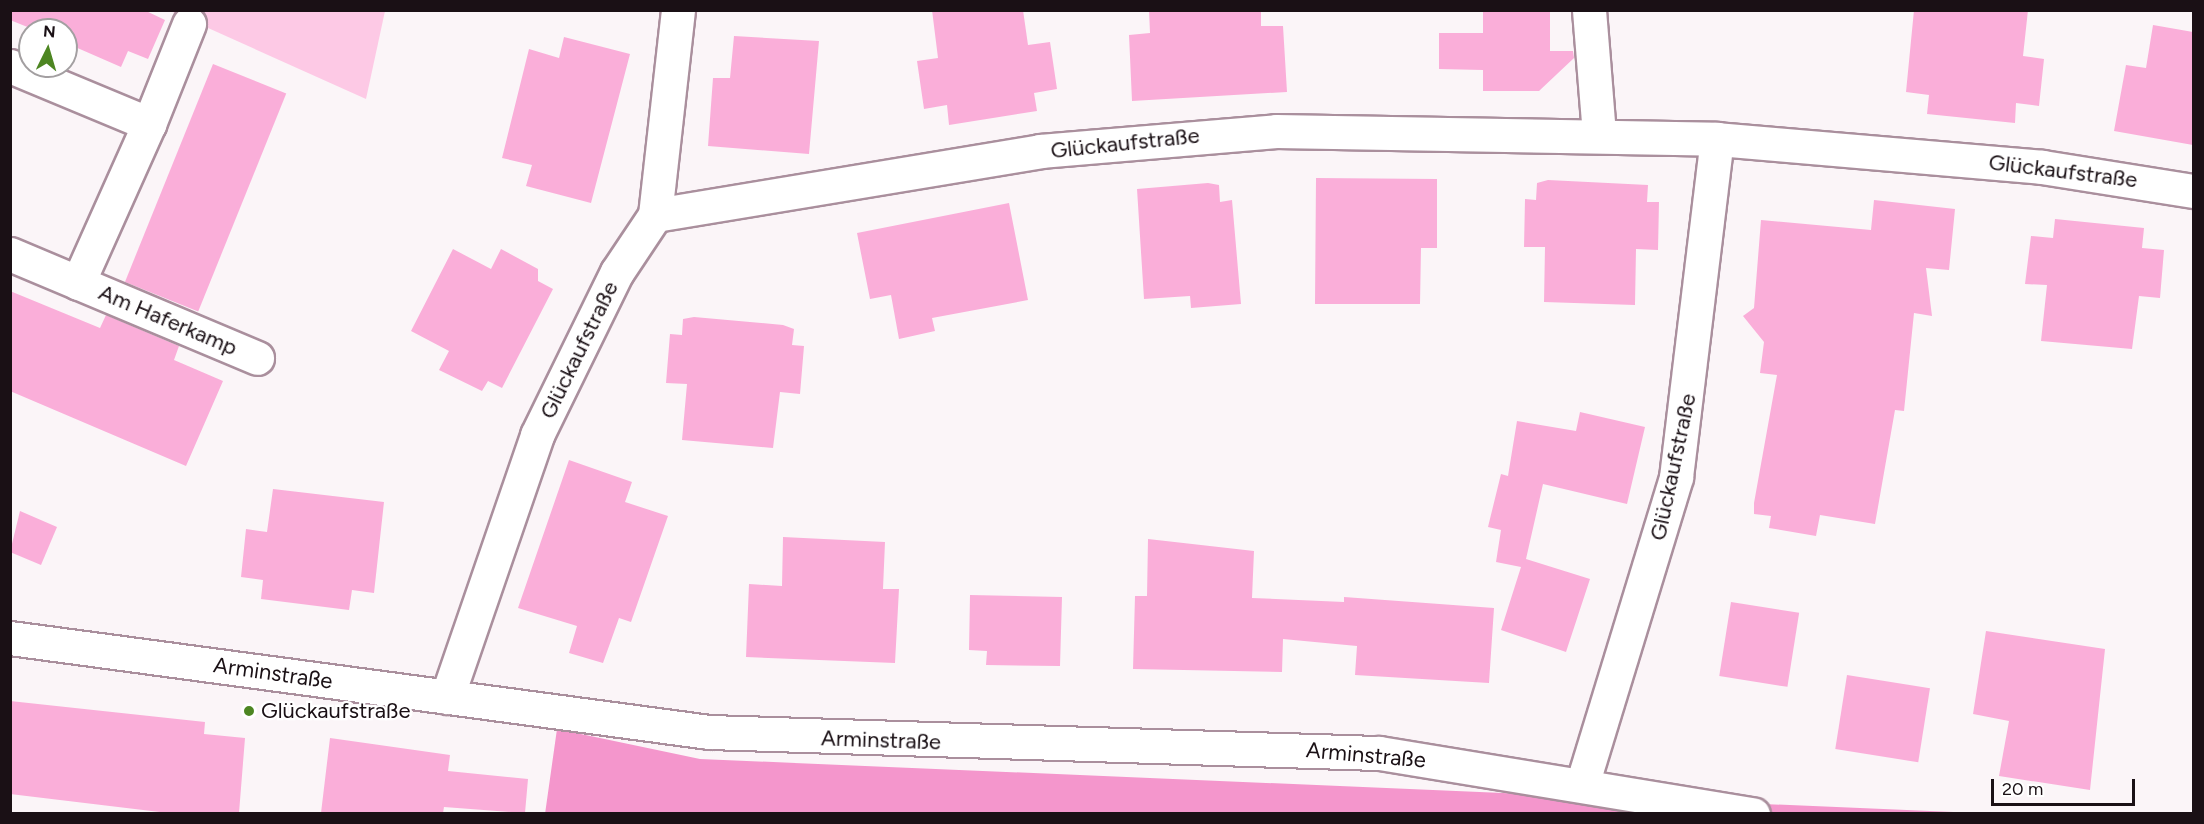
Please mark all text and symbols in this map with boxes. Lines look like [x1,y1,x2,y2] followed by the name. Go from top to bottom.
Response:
[18,18,78,78] north arrow
[42,22,56,42] text: N
[1049,122,1201,164] street label: Glückaufstraße
[1987,149,2139,193] street label: Glückaufstraße
[534,277,624,423] street label: Glückaufstraße
[95,279,241,361] street label: Am Haferkamp
[1645,391,1701,543] street label: Glückaufstraße
[212,652,334,694] street label: Arminstraße
[261,698,410,724] place label: Glückaufstraße
[242,704,256,718] marker: Glückaufstraße
[821,725,941,755] street label: Arminstraße
[1305,737,1427,773] street label: Arminstraße
[1994,767,2138,805] scale bar
[2002,778,2043,800] text: 20 m

